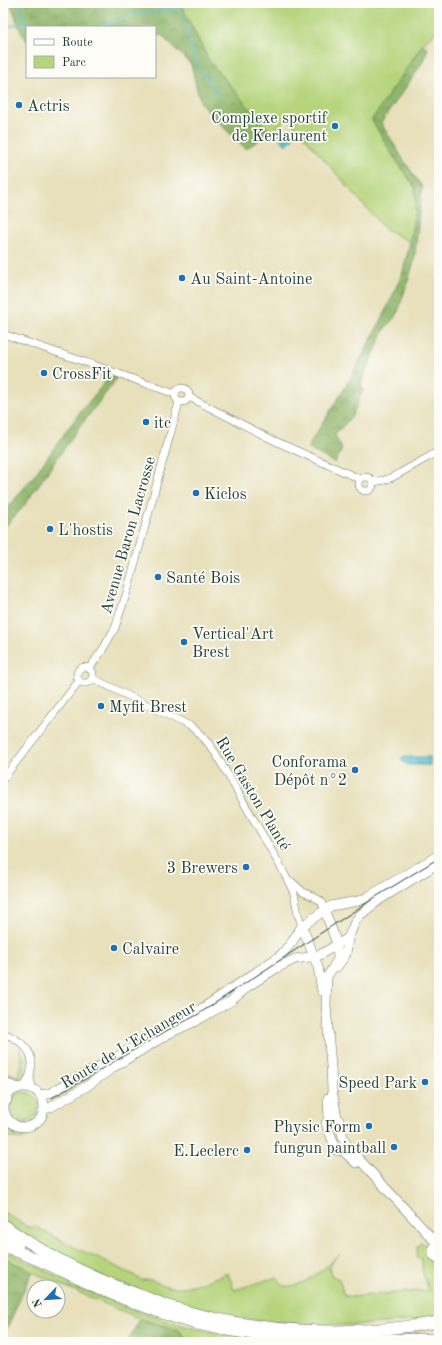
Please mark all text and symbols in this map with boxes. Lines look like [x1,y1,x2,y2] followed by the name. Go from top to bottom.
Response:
[26,26,156,78] legend
[62,37,93,49] text: Route
[62,57,86,69] text: Parc
[27,99,70,115] place label: Actris
[14,100,24,110] marker: Actris
[211,111,328,145] place label: Complexe sportif de Kerlaurent
[330,121,340,131] marker: Complexe sportif de Kerlaurent
[190,272,312,288] place label: Au Saint-Antoine
[177,273,187,283] marker: Au Saint-Antoine
[52,367,112,383] place label: CrossFit
[39,368,49,378] marker: CrossFit
[154,416,171,432] place label: itc
[141,417,151,427] marker: itc
[99,455,159,616] street label: Avenue Baron Lacrosse
[204,487,247,503] place label: Kiclos
[191,488,201,498] marker: Kiclos
[58,523,113,539] place label: L'hostis
[45,524,55,534] marker: L'hostis
[166,571,240,587] place label: Santé Bois
[153,572,163,582] marker: Santé Bois
[192,627,274,661] place label: Vertical'Art Brest
[179,637,189,647] marker: Vertical'Art Brest
[109,700,187,716] place label: Myfit Brest
[96,701,106,711] marker: Myfit Brest
[212,734,293,854] street label: Rue Gaston Planté
[271,755,347,789] place label: Conforama Dépôt n°2
[350,765,360,775] marker: Conforama Dépôt n°2
[167,861,238,877] place label: 3 Brewers
[241,862,251,872] marker: 3 Brewers
[122,942,179,958] place label: Calvaire
[109,943,119,953] marker: Calvaire
[59,999,200,1092] street label: Route de L'Echangeur
[338,1076,417,1092] place label: Speed Park
[420,1077,430,1087] marker: Speed Park
[273,1120,361,1136] place label: Physic Form
[364,1121,374,1131] marker: Physic Form
[274,1141,386,1157] place label: fungun paintball
[389,1142,399,1152] marker: fungun paintball
[173,1144,239,1160] place label: E.Leclerc
[242,1145,252,1155] marker: E.Leclerc
[26,1279,66,1319] north arrow
[31,1296,45,1309] text: N

